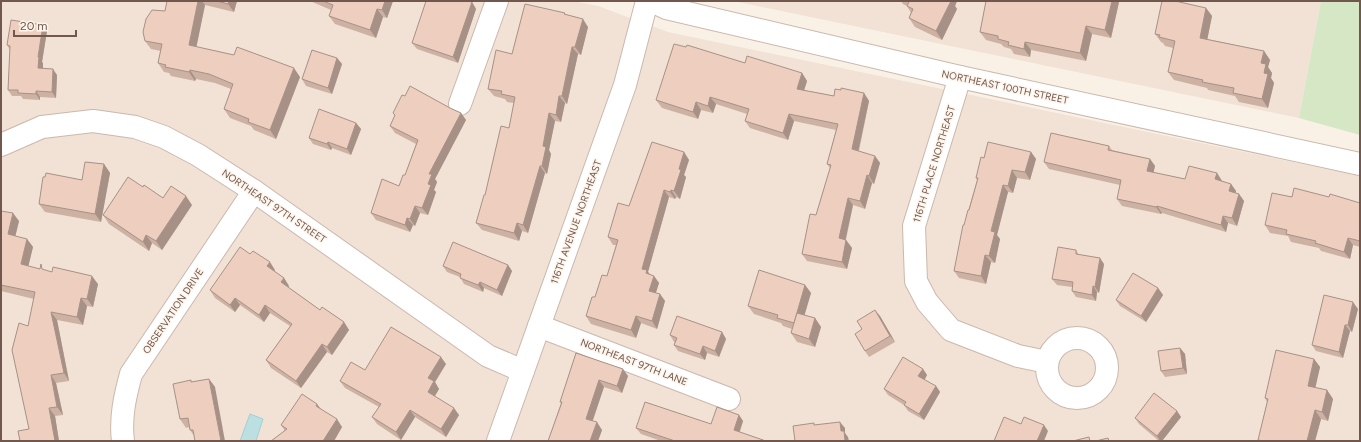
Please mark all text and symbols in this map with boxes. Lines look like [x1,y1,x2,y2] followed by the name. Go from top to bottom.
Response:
[14,12,76,38] scale bar
[20,19,48,33] text: 20 m
[940,67,1070,107] street label: NORTHEAST 100TH STREET
[910,103,958,224] street label: 116TH PLACE NORTHEAST
[548,158,605,286] street label: 116TH AVENUE NORTHEAST
[219,166,329,246] street label: NORTHEAST 97TH STREET
[140,266,206,356] street label: OBSERVATION DRIVE
[579,336,689,388] street label: NORTHEAST 97TH LANE

